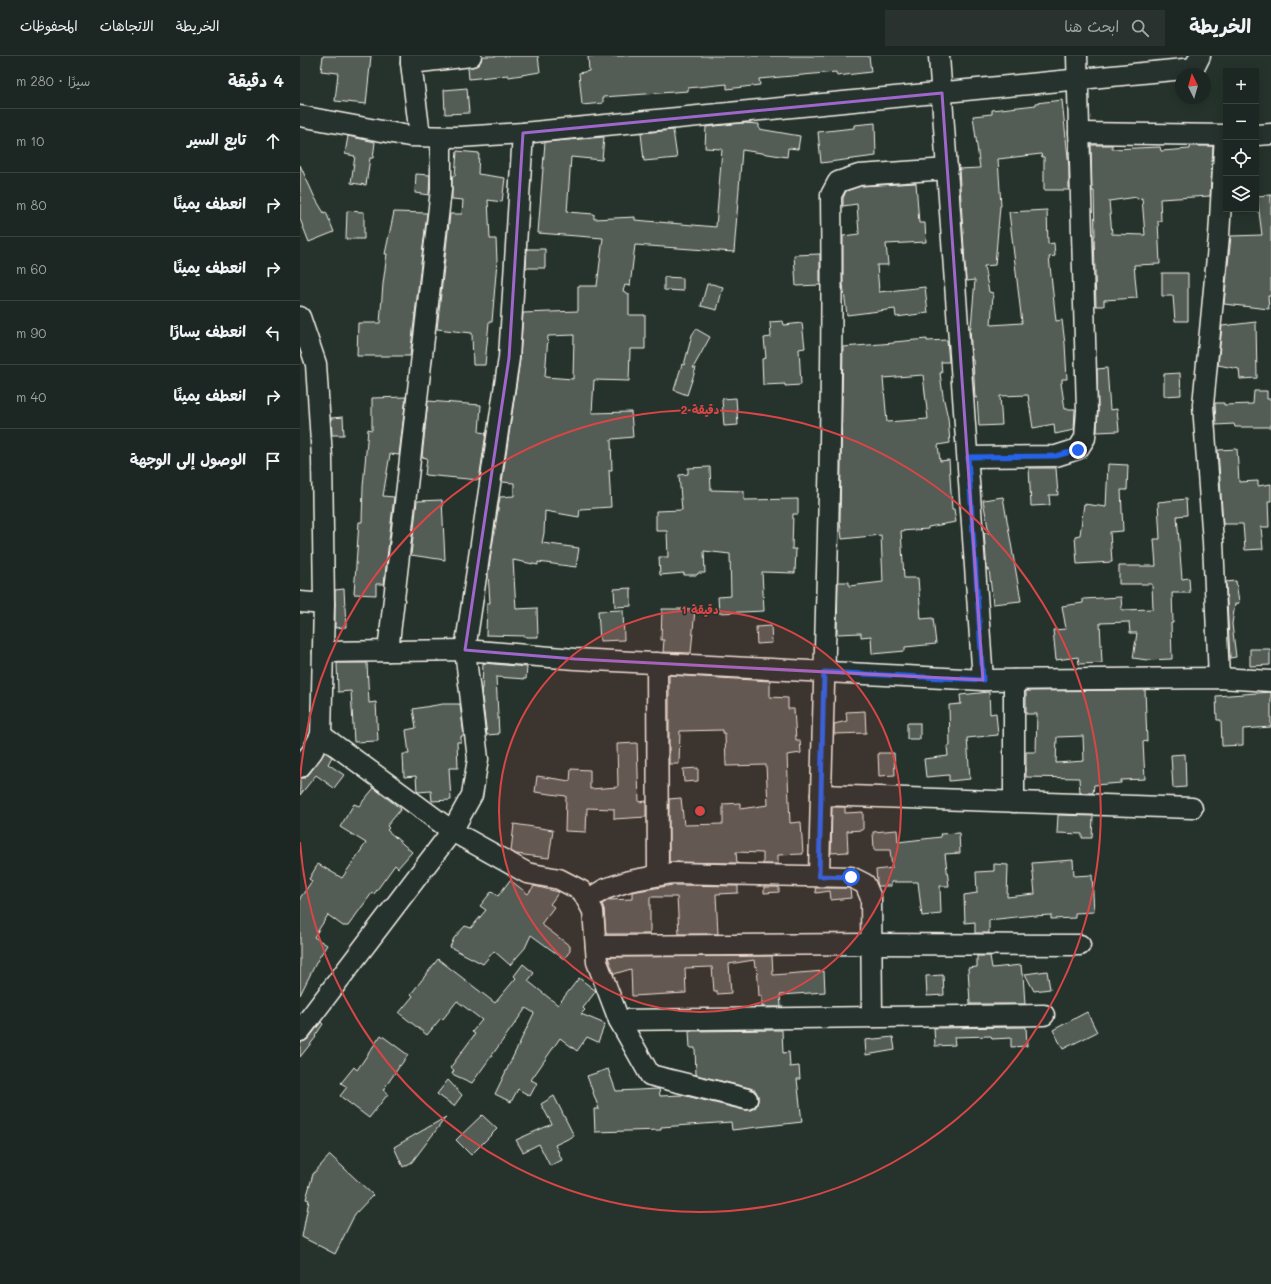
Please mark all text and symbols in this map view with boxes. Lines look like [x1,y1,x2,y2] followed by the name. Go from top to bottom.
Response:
[885,10,1165,46] search box
[1189,13,1251,38] text: الخريطة
[20,16,78,35] text: المحفوظات
[100,16,154,35] text: الاتجاهات
[176,16,219,35] text: الخريطة
[1064,16,1119,36] text: ابحث هنا
[1129,17,1151,39] icon: search
[1175,68,1211,104] north arrow
[1223,68,1259,212] map controls
[1223,68,1259,104] button: +
[228,69,284,91] text: 4 دقيقة
[16,72,90,89] text: سيرًا · 280 m
[1223,104,1259,140] button: −
[187,129,246,149] text: تابع السير
[262,130,284,152] icon: ahead
[16,132,44,149] text: 10 m
[1223,140,1259,176] button: locate
[1223,176,1259,212] button: layers
[174,193,246,213] text: انعطف يمينًا
[262,194,284,216] icon: right
[16,196,46,213] text: 80 m
[174,257,246,277] text: انعطف يمينًا
[262,258,284,280] icon: right
[16,260,46,277] text: 60 m
[170,321,246,341] text: انعطف يسارًا
[262,322,284,344] icon: left
[16,324,46,341] text: 90 m
[174,385,246,405] text: انعطف يمينًا
[262,386,284,408] icon: right
[16,388,46,405] text: 40 m
[681,401,720,417] text: 2 دقيقة
[1069,441,1087,459] route end
[130,449,246,469] text: الوصول إلى الوجهة
[262,450,284,472] icon: arrive
[681,601,719,617] text: 1 دقيقة
[693,804,707,818] centre of rings
[842,868,860,886] route start

